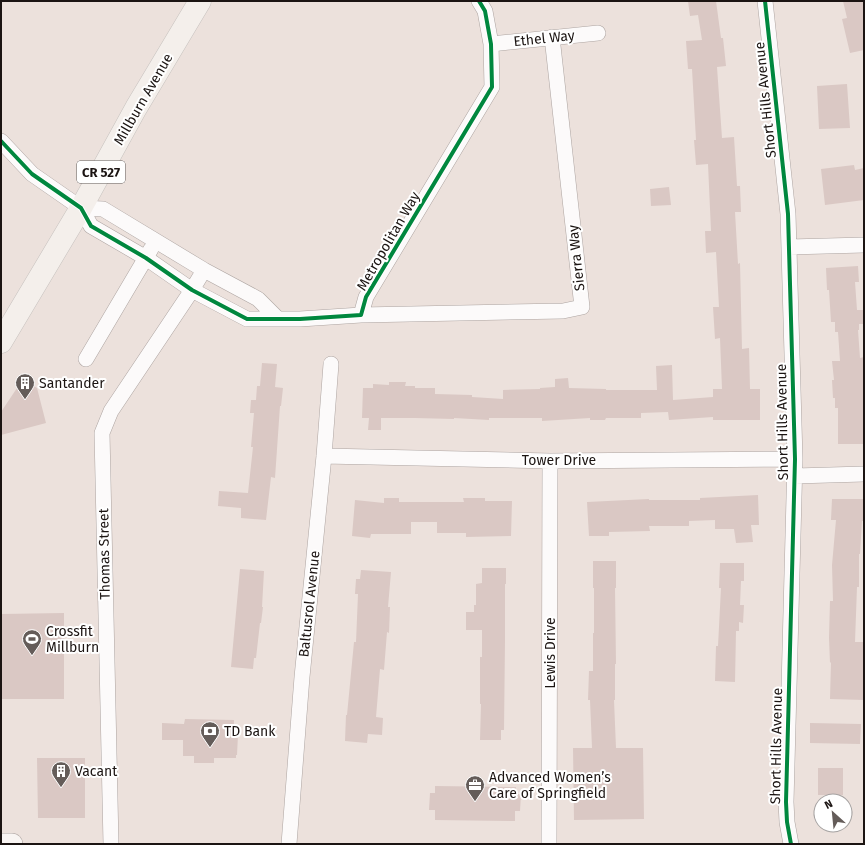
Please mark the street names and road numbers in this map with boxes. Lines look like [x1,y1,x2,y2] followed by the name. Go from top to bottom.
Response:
[513,27,576,50] street label: Ethel Way
[751,41,780,159] street label: Short Hills Avenue
[110,50,177,148] street label: Millburn Avenue
[77,161,125,183] road number: CR 527
[353,189,424,294] street label: Metropolitan Way
[565,224,588,292] street label: Sierra Way
[773,364,792,480] street label: Short Hills Avenue
[522,452,596,469] street label: Tower Drive
[95,507,114,600] street label: Thomas Street
[295,550,324,658] street label: Baltusrol Avenue
[542,617,559,689] street label: Lewis Drive
[767,688,786,804] street label: Short Hills Avenue

